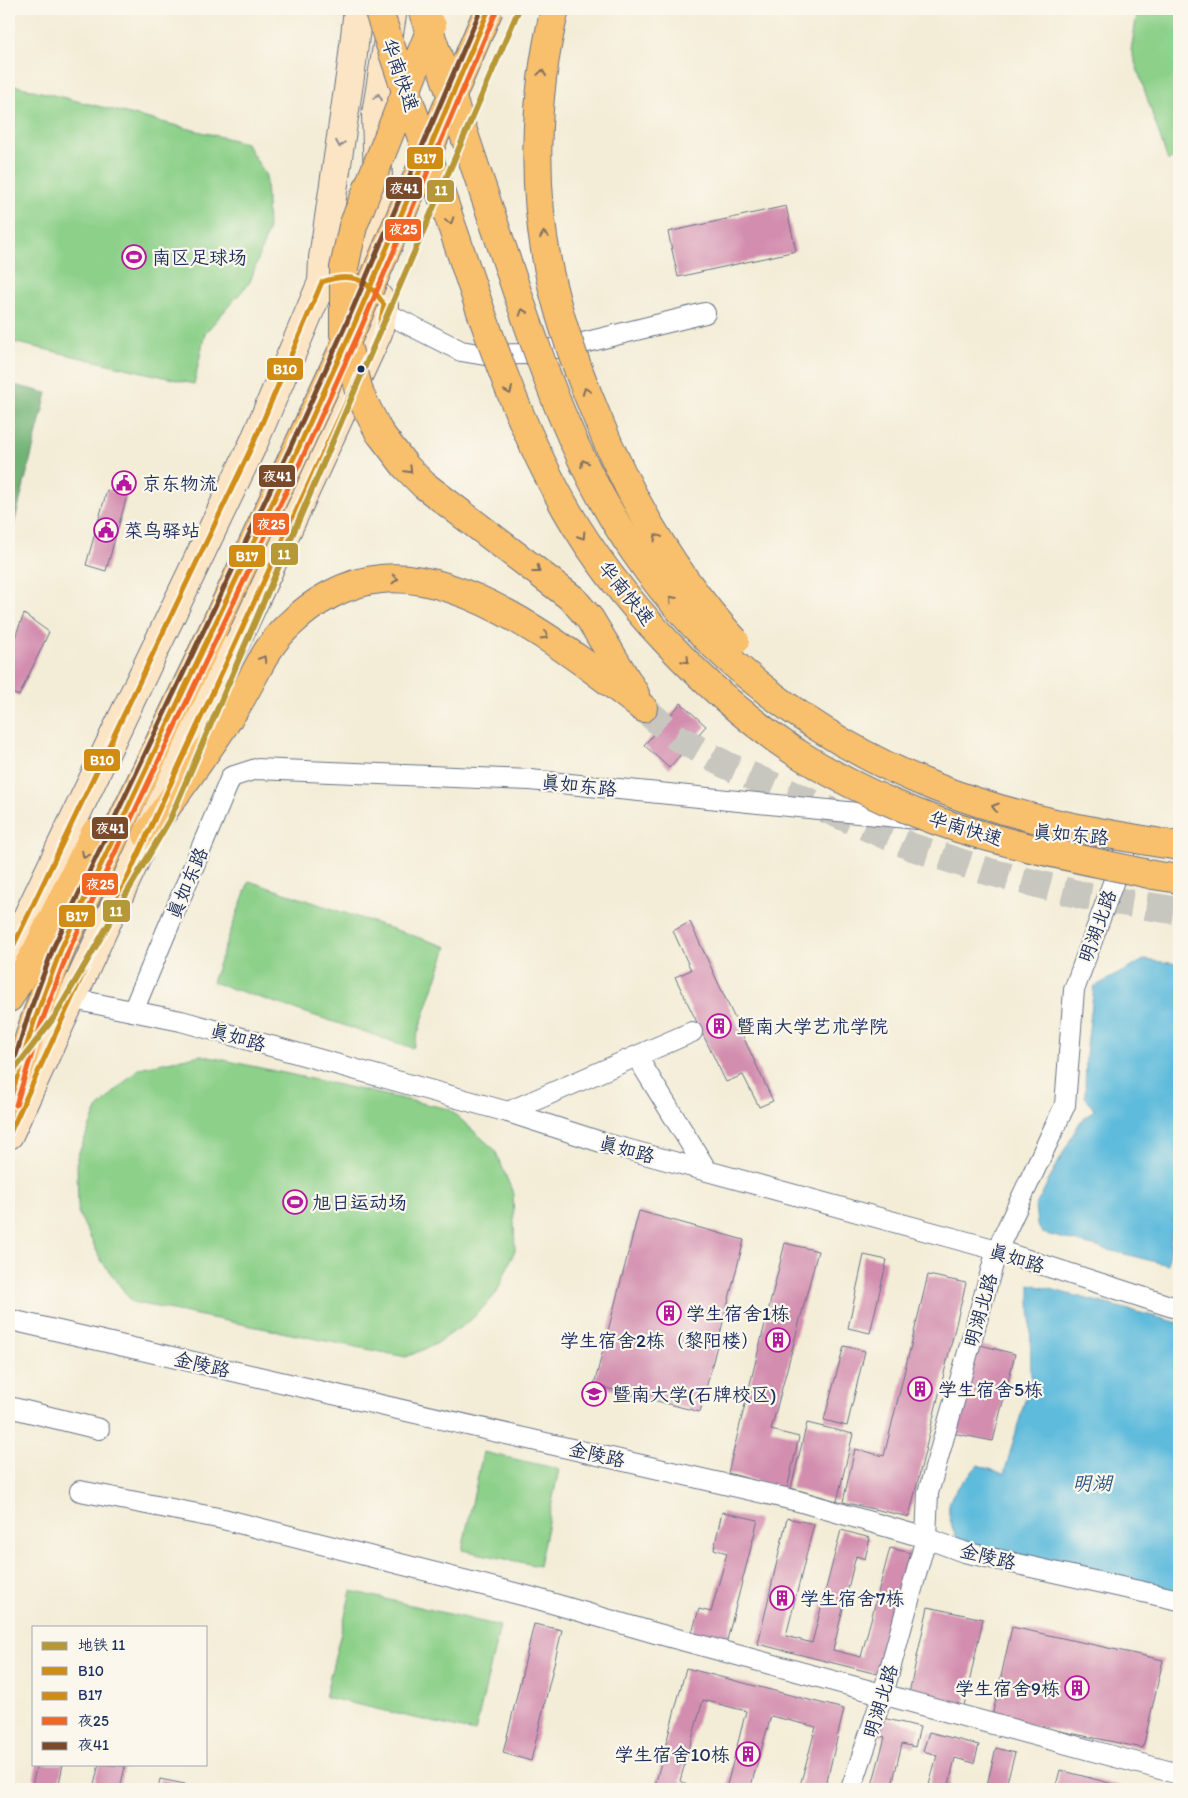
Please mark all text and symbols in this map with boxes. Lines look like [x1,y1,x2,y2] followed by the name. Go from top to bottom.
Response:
[377,35,424,115] street label: 华南快速
[536,68,547,76] one-way arrow
[373,93,383,101] one-way arrow
[336,139,346,148] one-way arrow
[406,146,444,170] line badge: B17
[414,150,436,167] text: B17
[385,176,423,200] line badge: 夜41
[426,179,455,203] line badge: 11
[390,180,419,197] text: 夜41
[435,182,448,199] text: 11
[444,216,454,225] one-way arrow
[384,218,422,242] line badge: 夜25
[389,221,418,238] text: 夜25
[539,230,550,238] one-way arrow
[121,244,147,270] sports icon: 南区足球场
[152,246,247,269] place label: 南区足球场
[519,309,529,317] one-way arrow
[266,357,304,381] line badge: B10
[273,361,297,378] text: B10
[356,364,366,374] unlabelled marker
[503,386,514,395] one-way arrow
[582,387,593,396] one-way arrow
[580,459,590,468] one-way arrow
[258,464,296,488] line badge: 夜41
[403,464,412,473] one-way arrow
[263,468,292,485] text: 夜41
[111,470,137,496] public building icon: 京东物流
[142,472,218,495] place label: 京东物流
[252,512,290,536] line badge: 夜25
[257,516,286,533] text: 夜25
[93,517,119,543] public building icon: 菜鸟驿站
[124,519,200,542] place label: 菜鸟驿站
[576,530,585,539] one-way arrow
[654,534,664,543] one-way arrow
[270,542,299,566] line badge: 11
[228,544,266,568] line badge: B17
[278,546,291,563] text: 11
[236,548,258,565] text: B17
[594,557,659,630] street label: 华南快速
[531,564,541,573] one-way arrow
[392,574,399,584] one-way arrow
[669,595,678,604] one-way arrow
[540,629,549,639] one-way arrow
[681,654,690,663] one-way arrow
[256,656,266,665] one-way arrow
[83,748,121,772] line badge: B10
[90,752,114,769] text: B10
[540,770,618,801] street label: 真如东路
[991,803,999,813] one-way arrow
[926,806,1006,851] street label: 华南快速
[91,816,129,840] line badge: 夜41
[96,820,125,837] text: 夜41
[1032,820,1110,849] street label: 真如东路
[162,844,213,923] street label: 真如东路
[81,850,91,859] one-way arrow
[81,872,119,896] line badge: 夜25
[86,876,115,893] text: 夜25
[1074,887,1121,966] street label: 明湖北路
[102,899,131,923] line badge: 11
[110,903,123,920] text: 11
[58,904,96,928] line badge: B17
[66,908,88,925] text: B17
[706,1013,732,1039] building icon: 暨南大学艺术学院
[736,1015,888,1038] place label: 暨南大学艺术学院
[207,1019,268,1056] street label: 真如路
[596,1131,657,1168] street label: 真如路
[282,1189,308,1215] sports icon: 旭日运动场
[312,1191,407,1214] place label: 旭日运动场
[986,1239,1047,1278] street label: 真如路
[959,1270,1002,1350] street label: 明湖北路
[656,1300,682,1326] building icon: 学生宿舍1栋
[686,1302,790,1325] place label: 学生宿舍1栋
[765,1327,791,1353] building icon: 学生宿舍2栋（黎阳楼）
[560,1329,760,1352] place label: 学生宿舍2栋（黎阳楼）
[172,1347,232,1382] street label: 金陵路
[907,1376,933,1402] building icon: 学生宿舍5栋
[938,1378,1043,1401] place label: 学生宿舍5栋
[581,1381,607,1407] school or university icon: 暨南大学(石牌校区)
[612,1383,776,1406] place label: 暨南大学(石牌校区)
[567,1437,627,1472] street label: 金陵路
[1072,1471,1114,1495] water label: 明湖
[957,1538,1018,1575] street label: 金陵路
[769,1585,795,1611] building icon: 学生宿舍7栋
[800,1587,904,1610] place label: 学生宿舍7栋
[32,1626,208,1766] legend
[78,1636,125,1654] text: 地铁 11
[858,1661,903,1741] street label: 明湖北路
[78,1662,104,1680] text: B10
[1064,1675,1090,1701] building icon: 学生宿舍9栋
[955,1677,1060,1700] place label: 学生宿舍9栋
[78,1686,103,1704] text: B17
[78,1712,109,1730] text: 夜25
[78,1736,109,1754] text: 夜41
[735,1741,761,1767] building icon: 学生宿舍10栋
[614,1743,730,1766] place label: 学生宿舍10栋

